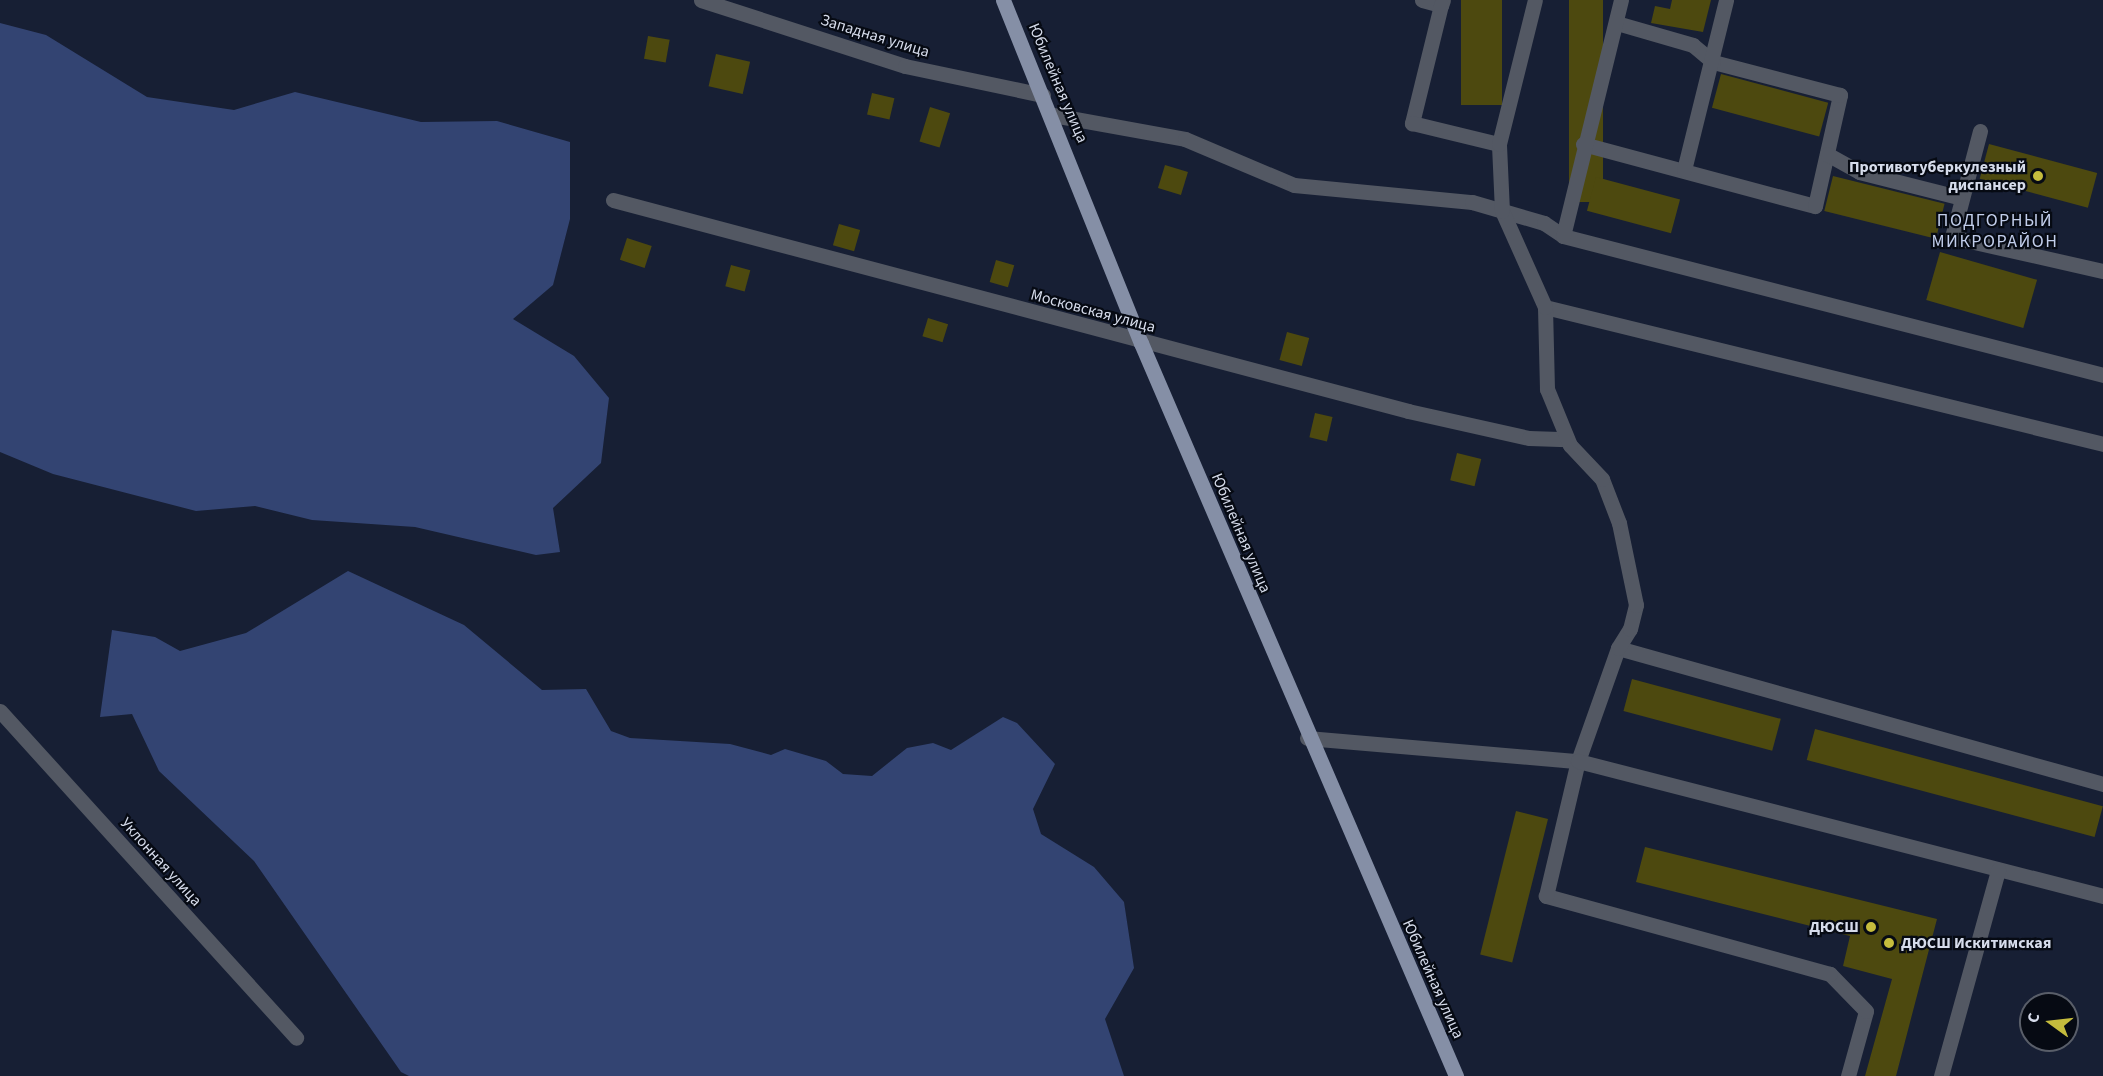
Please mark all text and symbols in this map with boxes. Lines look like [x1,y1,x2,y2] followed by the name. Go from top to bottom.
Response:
[818,10,932,62] street label: Западная улица
[1024,20,1092,146] street label: Юбилейная улица
[1849,157,2026,195] place label: Противотуберкулезный диспансер
[2031,169,2045,183] marker: Противотуберкулезный диспансер
[1931,211,2059,254] district label: ПОДГОРНЫЙ МИКРОРАЙОН
[1028,285,1158,337] street label: Московская улица
[1207,470,1275,596] street label: Юбилейная улица
[116,814,206,910] street label: Уклонная улица
[1398,917,1468,1041] street label: Юбилейная улица
[1809,917,1859,937] place label: ДЮСШ
[1864,920,1878,934] marker: ДЮСШ
[1901,933,2051,953] place label: ДЮСШ Искитимская
[1882,936,1896,950] marker: ДЮСШ Искитимская
[2019,992,2079,1052] north arrow
[2022,1011,2045,1025] text: С

